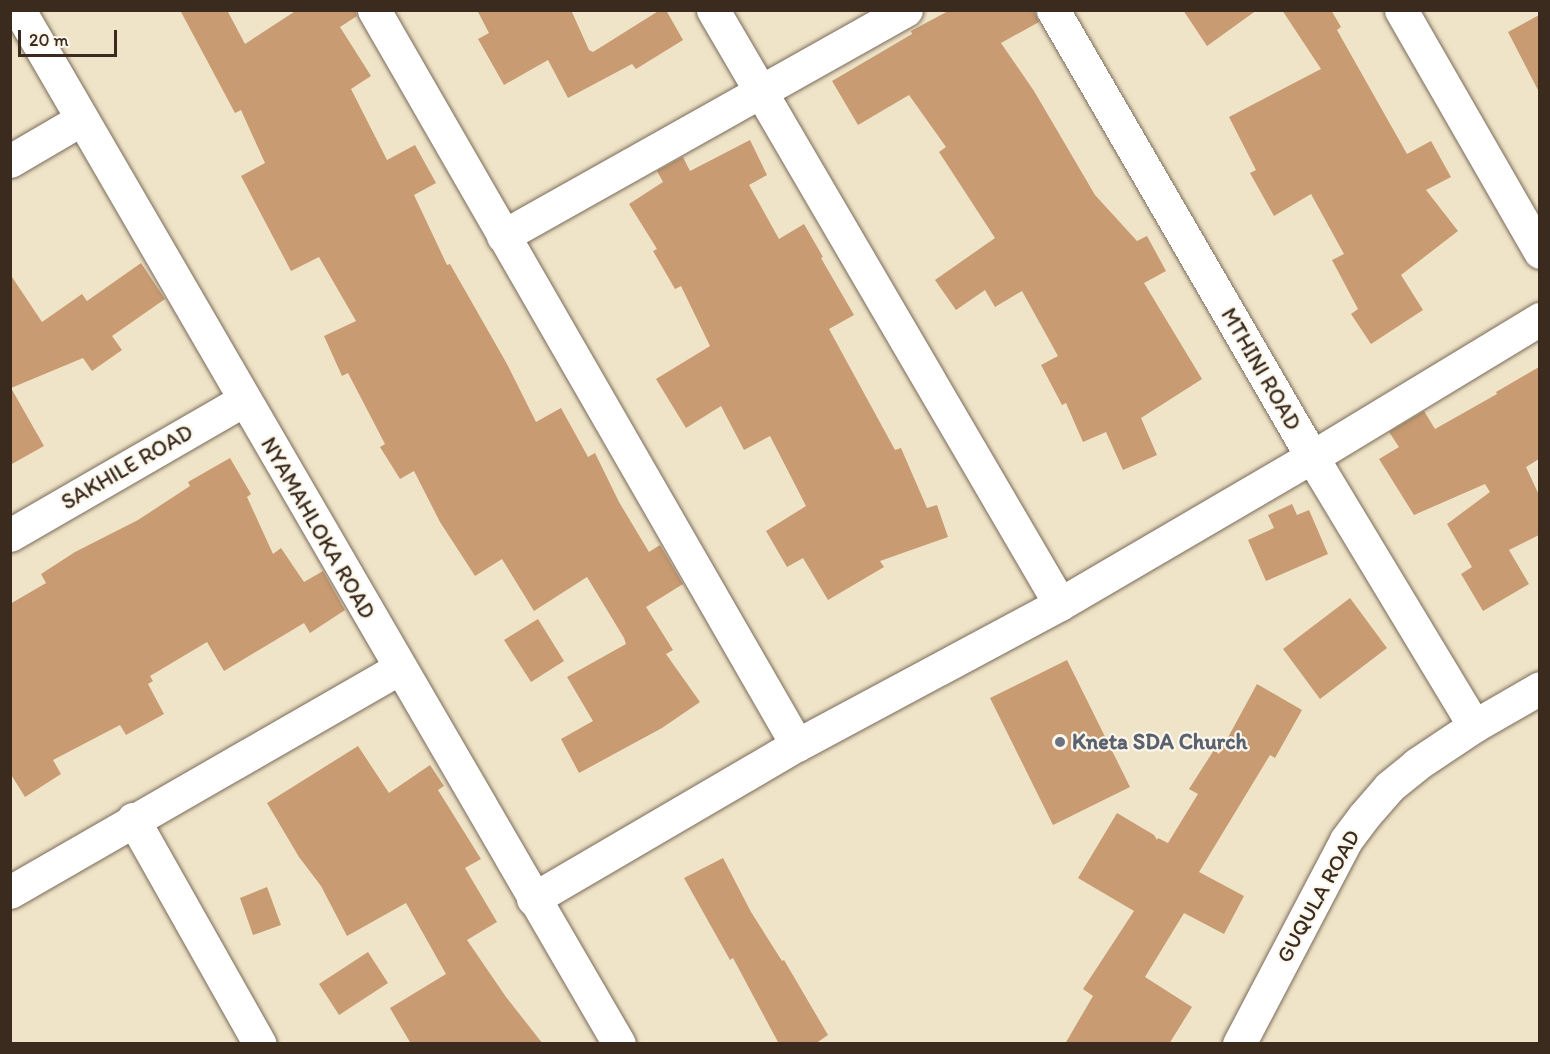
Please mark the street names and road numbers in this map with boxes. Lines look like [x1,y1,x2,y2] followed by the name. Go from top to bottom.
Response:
[1216,304,1306,434] street label: MTHINI ROAD
[57,419,197,515] street label: SAKHILE ROAD
[255,433,381,623] street label: NYAMAHLOKA ROAD
[1271,825,1365,967] street label: GUQULA ROAD

